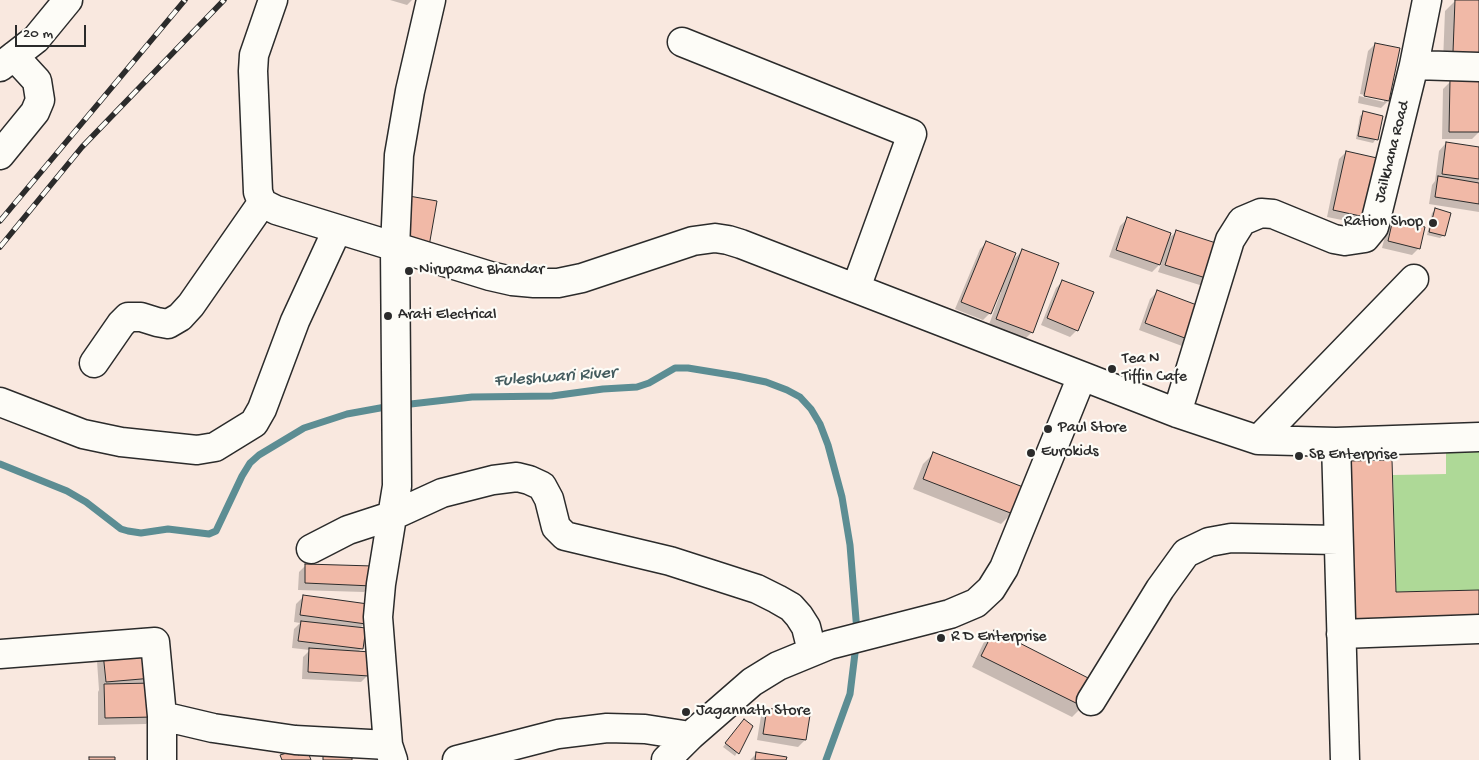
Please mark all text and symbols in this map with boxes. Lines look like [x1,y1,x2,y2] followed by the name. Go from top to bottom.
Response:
[18,15,89,47] scale bar
[23,25,53,43] text: 20 m
[1371,99,1415,205] street label: Jailkhana Road
[1344,213,1423,233] place label: Ration Shop
[1427,217,1439,229] marker: Ration Shop
[419,261,544,281] place label: Nirupama Bhandar
[403,265,415,277] marker: Nirupama Bhandar
[398,306,496,326] place label: Arati Electrical
[382,310,394,322] marker: Arati Electrical
[1122,350,1187,388] place label: Tea N Tiffin Cafe
[493,363,617,393] water label: Fuleshwari River
[1106,363,1118,375] marker: Tea N Tiffin Cafe
[1058,419,1127,439] place label: Paul Store
[1042,423,1054,435] marker: Paul Store
[1041,443,1098,463] place label: Eurokids
[1309,446,1398,466] place label: SB Enterprise
[1025,447,1037,459] marker: Eurokids
[1293,450,1305,462] marker: SB Enterprise
[951,628,1047,648] place label: R D Enterprise
[935,632,947,644] marker: R D Enterprise
[696,702,811,722] place label: Jagannath Store
[680,706,692,718] marker: Jagannath Store

